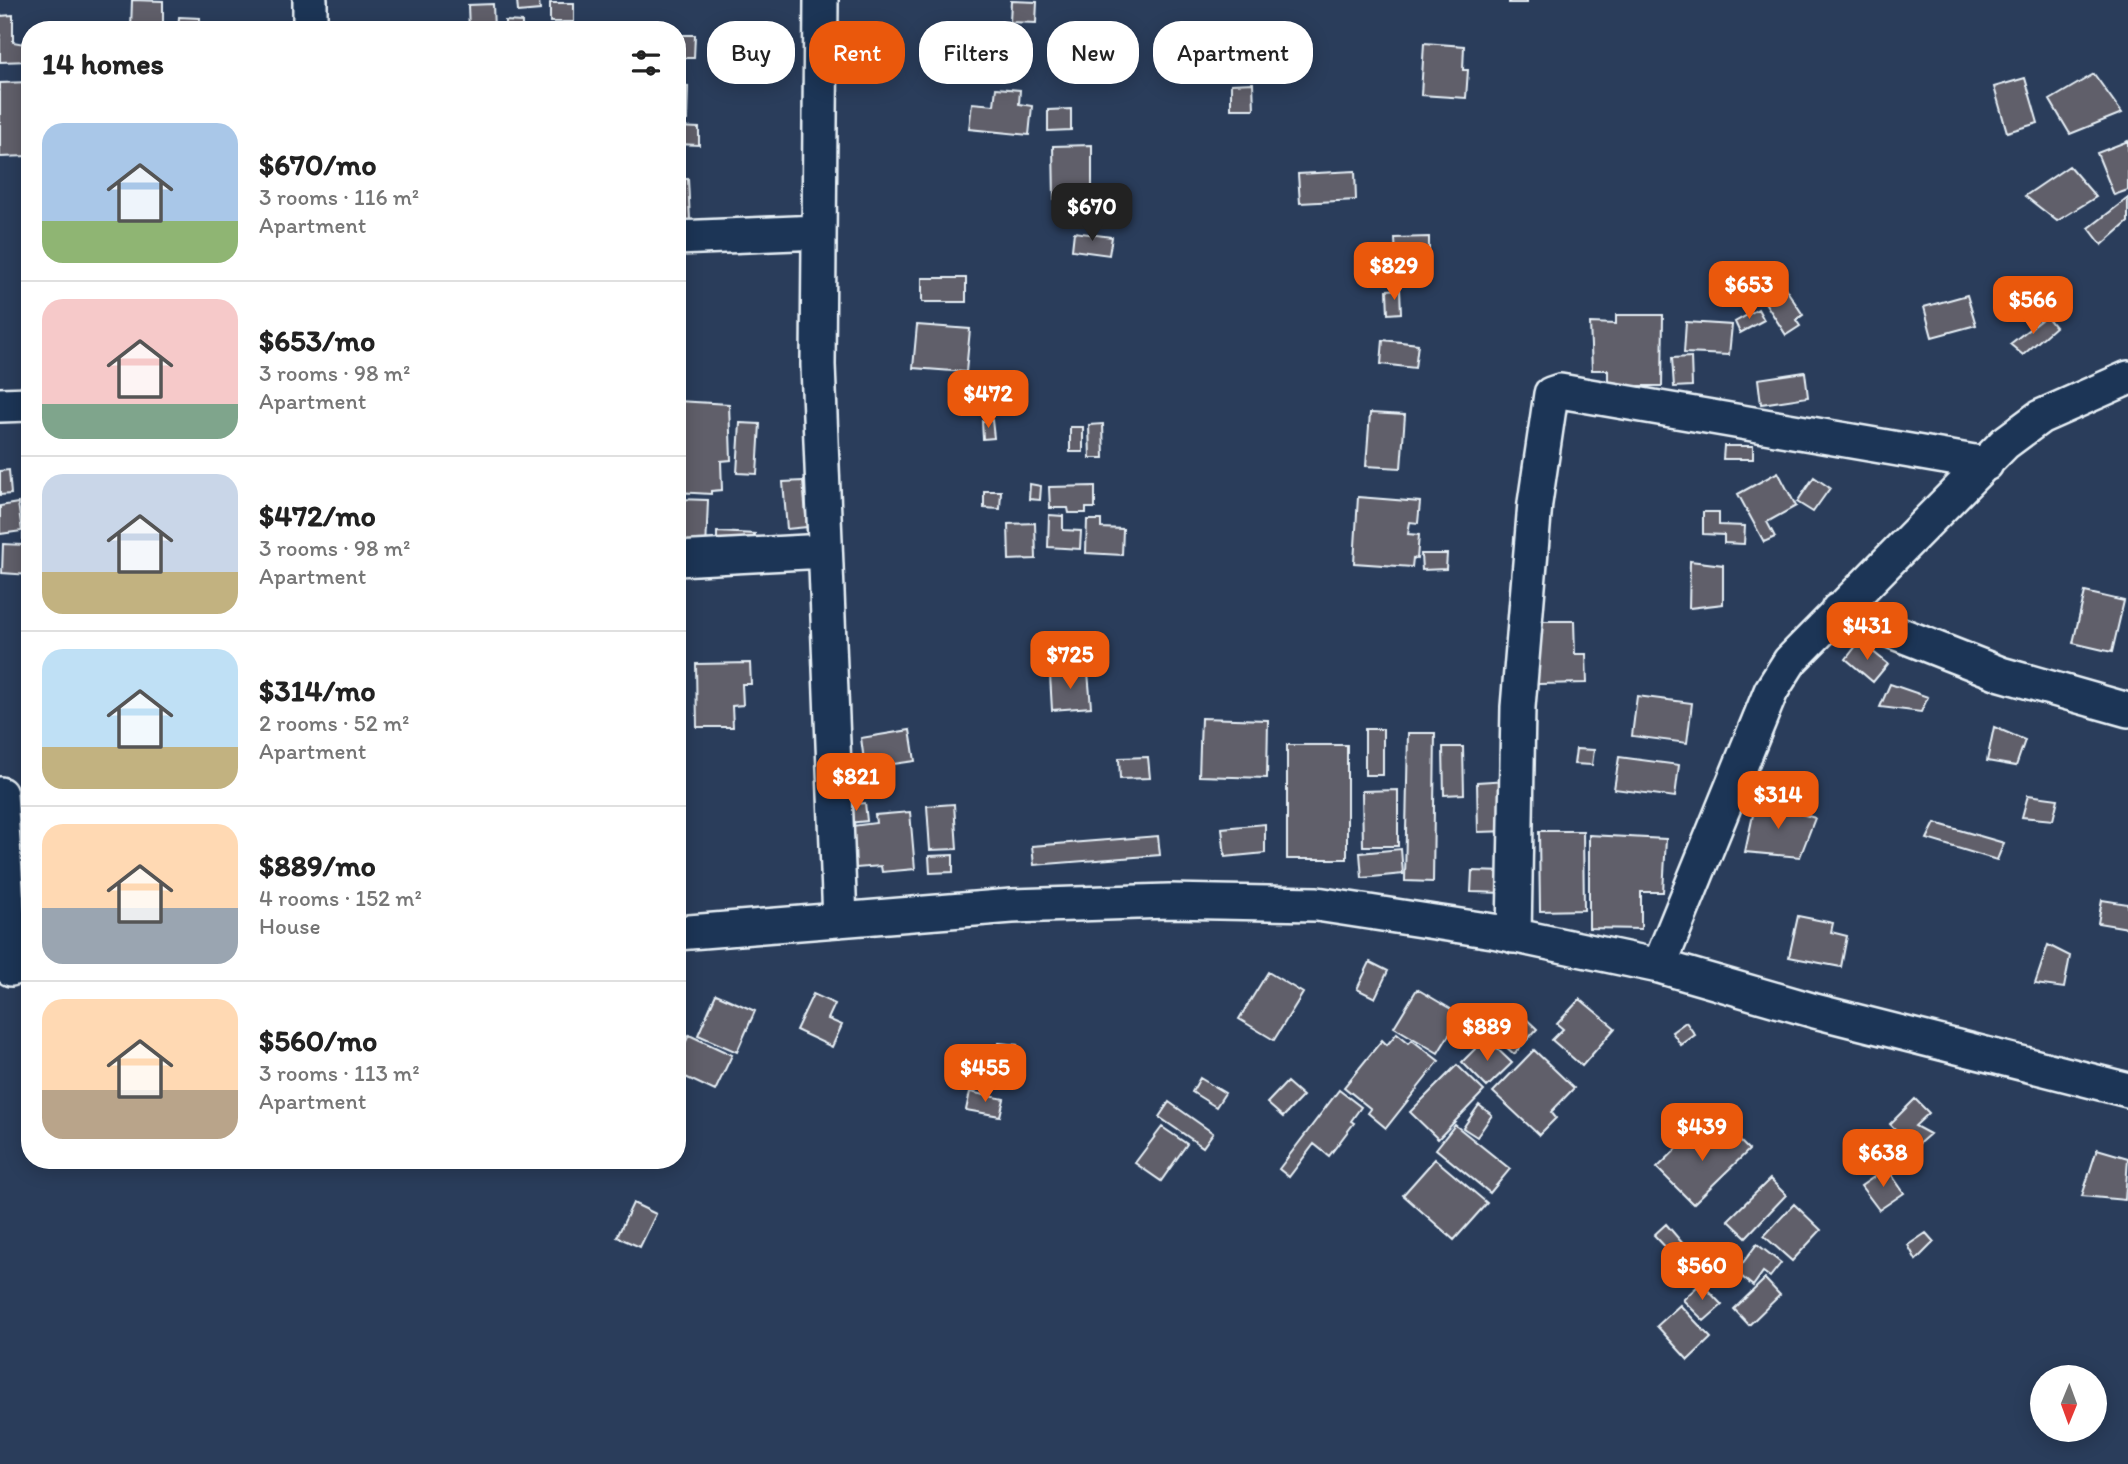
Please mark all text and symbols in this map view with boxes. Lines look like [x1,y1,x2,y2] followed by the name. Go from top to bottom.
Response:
[707,21,795,84] chip: Buy
[809,21,905,84] chip: Rent
[919,21,1033,84] chip: Filters
[1047,21,1139,84] chip: New
[1153,21,1313,84] chip: Apartment
[627,44,665,82] icon: filters
[42,45,164,82] text: 14 homes
[259,146,377,183] text: $670/mo
[98,151,182,235] icon: home
[259,183,419,211] text: 3 rooms · 116 m²
[1051,184,1133,243] pin: $670
[1067,192,1117,220] text: $670
[259,211,366,239] text: Apartment
[1353,243,1435,302] pin: $829
[1370,251,1418,279] text: $829
[1708,262,1790,321] pin: $653
[1725,270,1773,298] text: $653
[1992,276,2074,336] pin: $566
[2009,285,2057,313] text: $566
[259,322,375,359] text: $653/mo
[98,327,182,411] icon: home
[259,359,410,387] text: 3 rooms · 98 m²
[947,370,1029,430] pin: $472
[964,379,1013,407] text: $472
[259,387,366,415] text: Apartment
[259,497,376,534] text: $472/mo
[98,502,182,586] icon: home
[259,534,410,562] text: 3 rooms · 98 m²
[259,562,366,590] text: Apartment
[1826,602,1908,662] pin: $431
[1843,611,1891,639] text: $431
[1029,632,1111,691] pin: $725
[1046,640,1094,668] text: $725
[259,672,376,709] text: $314/mo
[98,677,182,761] icon: home
[259,709,409,737] text: 2 rooms · 52 m²
[259,737,366,765] text: Apartment
[815,754,897,813] pin: $821
[832,762,880,790] text: $821
[1737,772,1819,831] pin: $314
[1754,780,1802,808] text: $314
[259,847,376,884] text: $889/mo
[98,852,182,936] icon: home
[259,884,422,912] text: 4 rooms · 152 m²
[259,912,321,940] text: House
[1446,1004,1528,1063] pin: $889
[1463,1012,1511,1040] text: $889
[259,1022,377,1059] text: $560/mo
[98,1027,182,1111] icon: home
[944,1044,1026,1104] pin: $455
[960,1053,1010,1081] text: $455
[259,1059,420,1087] text: 3 rooms · 113 m²
[259,1087,366,1115] text: Apartment
[1661,1104,1743,1163] pin: $439
[1677,1112,1727,1140] text: $439
[1842,1130,1924,1189] pin: $638
[1859,1138,1907,1166] text: $638
[1661,1242,1743,1302] pin: $560
[1677,1251,1727,1279] text: $560
[2030,1365,2107,1442] north arrow
[2030,1365,2107,1442] map controls

